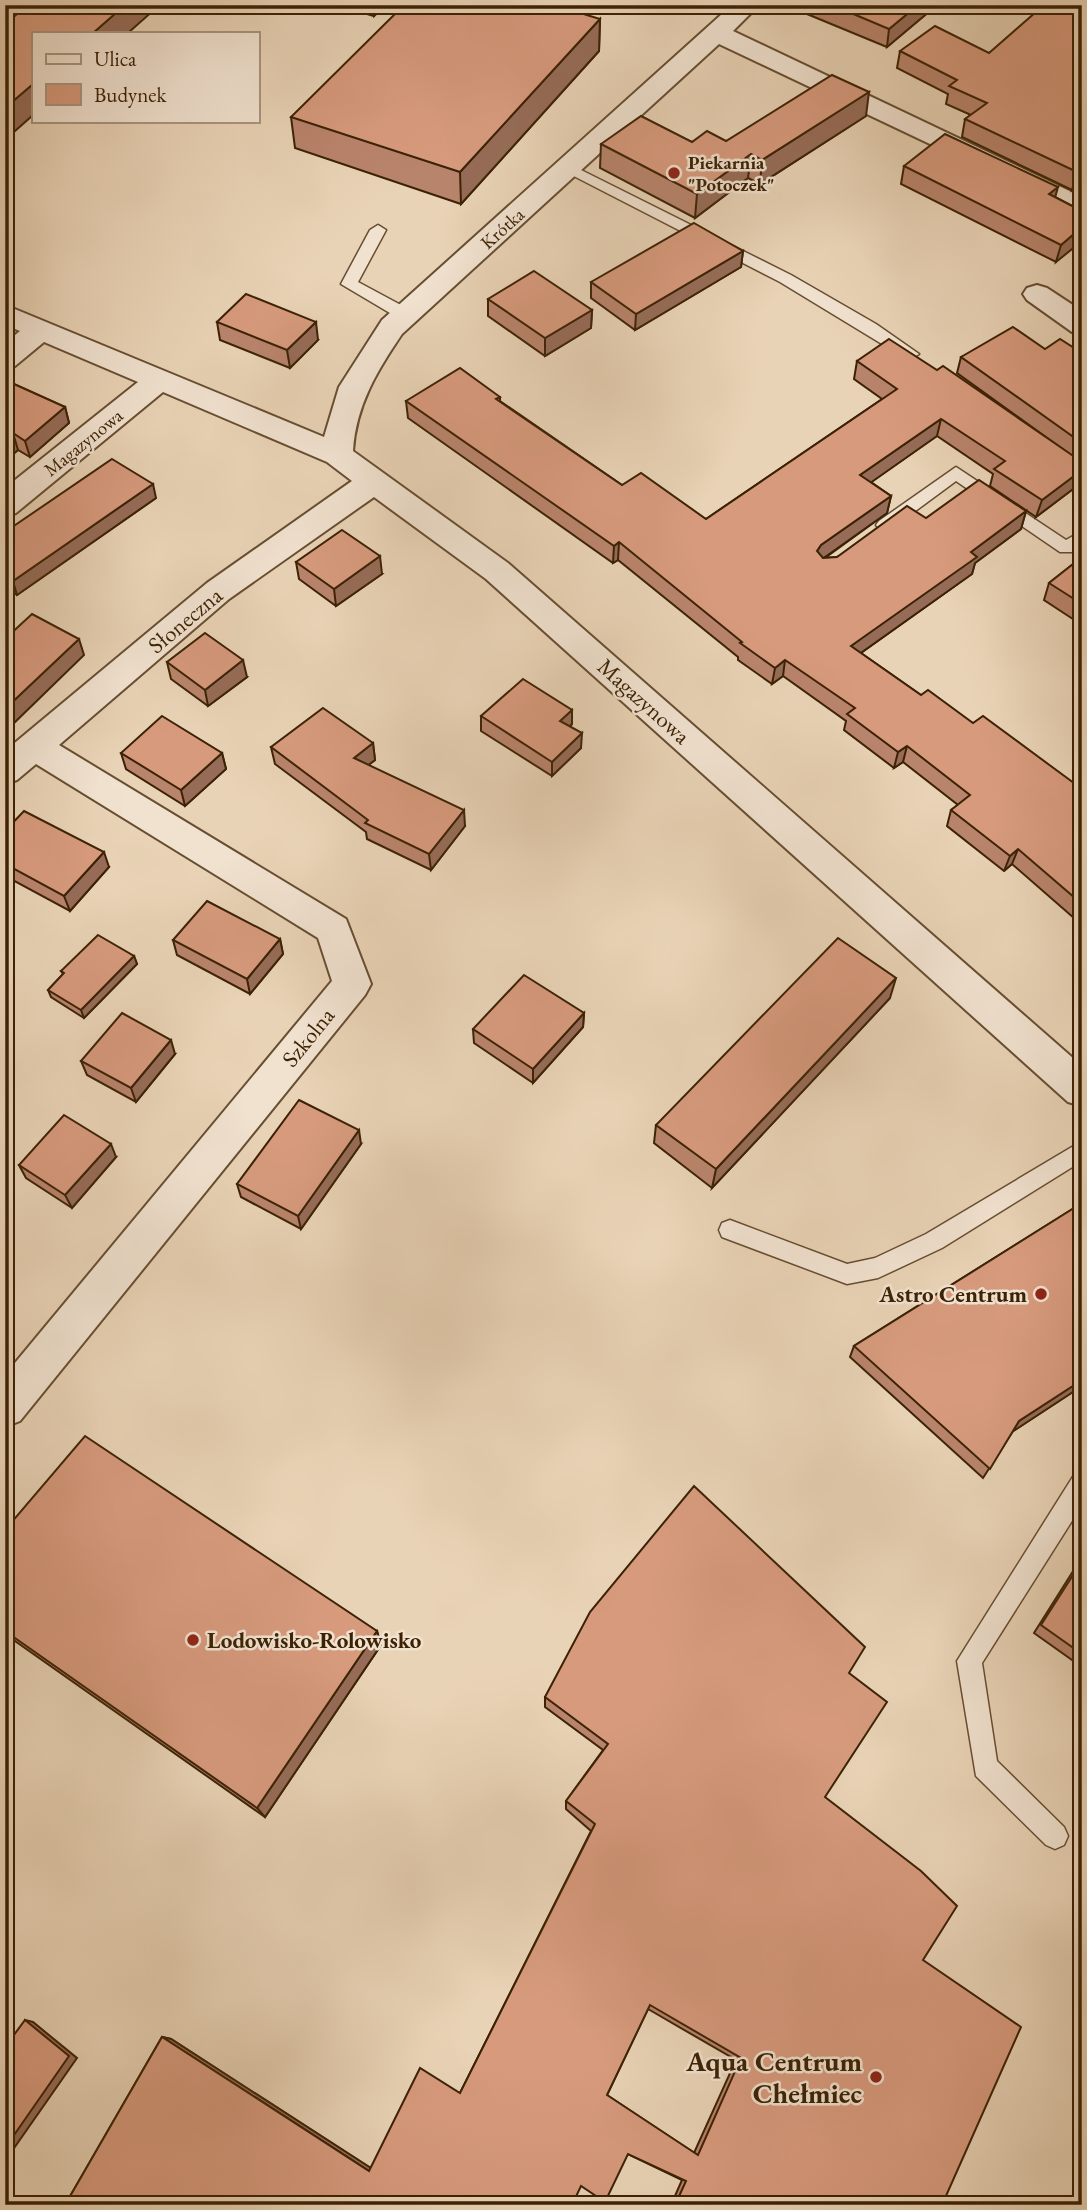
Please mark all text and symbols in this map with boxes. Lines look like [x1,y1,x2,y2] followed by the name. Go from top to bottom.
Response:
[32,32,259,122] legend
[94,45,137,72] text: Ulica
[94,81,167,108] text: Budynek
[688,150,775,197] place label: Piekarnia "Potoczek"
[666,165,682,181] marker: Piekarnia "Potoczek"
[475,202,530,255] street label: Krótka
[39,403,128,482] street label: Magazynowa
[142,580,229,660] street label: Słoneczna
[591,651,697,751] street label: Magazynowa
[275,1000,342,1073] street label: Szkolna
[878,1279,1027,1309] place label: Astro Centrum
[1033,1286,1049,1302] marker: Astro Centrum
[207,1625,422,1655] place label: Lodowisko-Rolowisko
[185,1632,201,1648] marker: Lodowisko-Rolowisko
[685,2043,862,2111] place label: Aqua Centrum Chełmiec
[868,2069,884,2085] marker: Aqua Centrum Chełmiec

